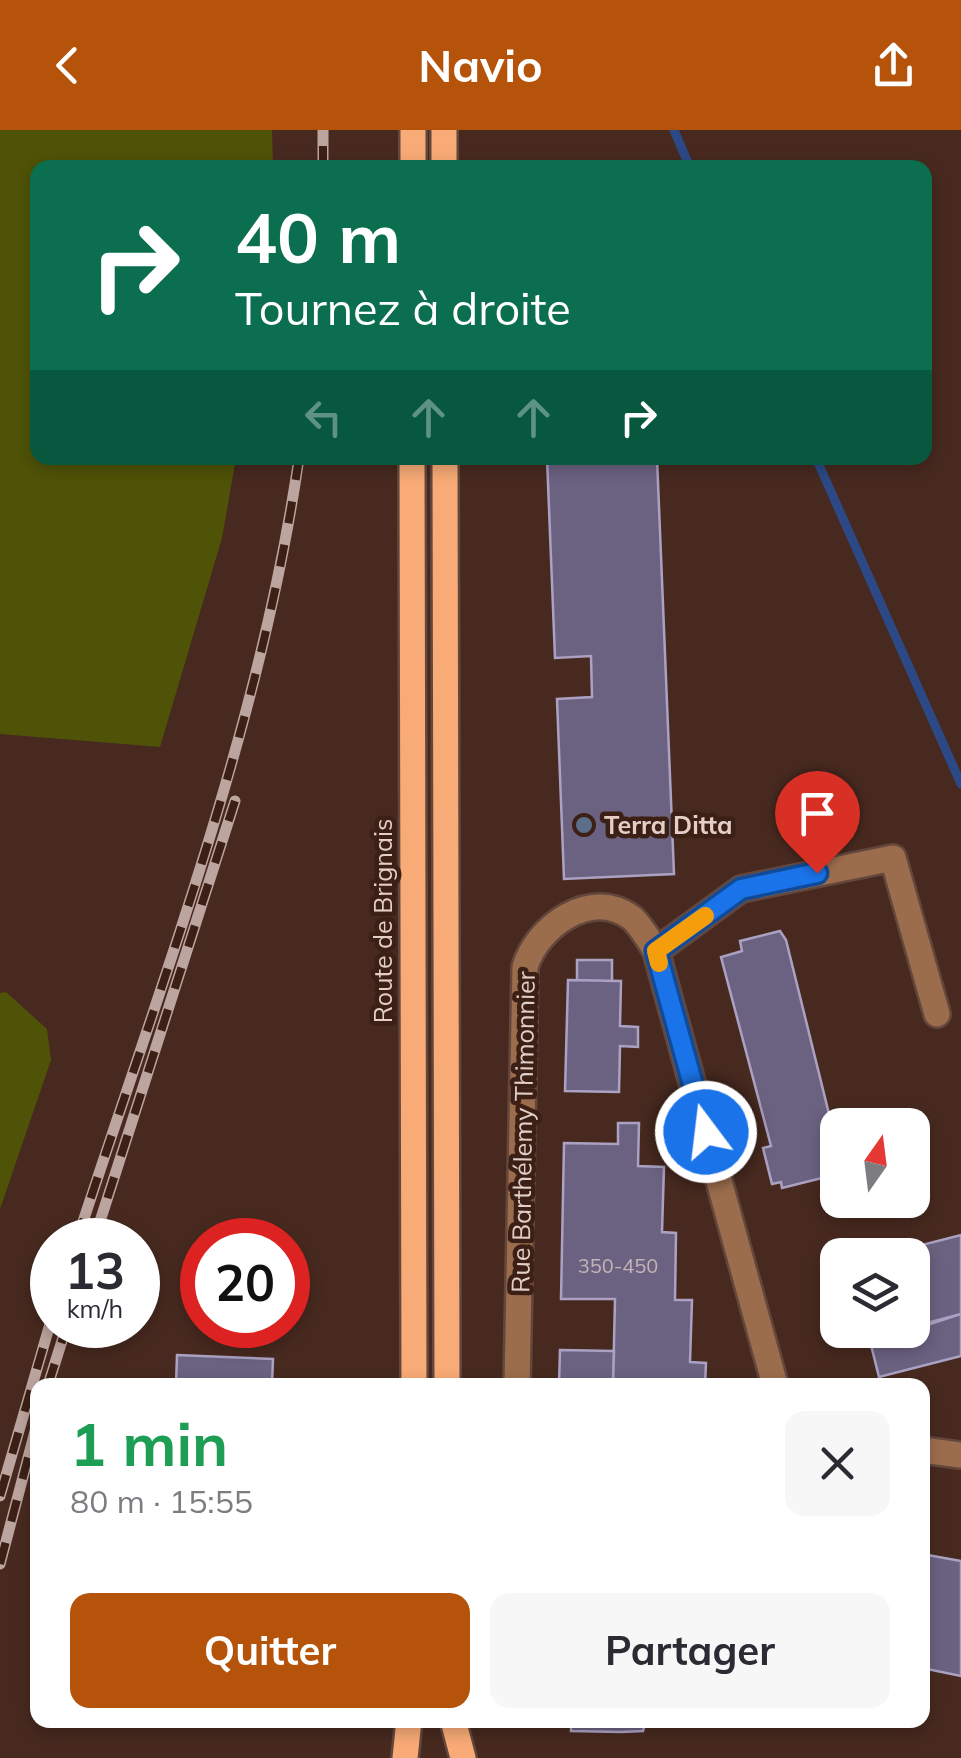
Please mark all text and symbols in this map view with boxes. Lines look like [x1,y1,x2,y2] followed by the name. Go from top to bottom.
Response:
[418,37,543,93] text: Navio
[40,38,95,93] icon: back
[866,38,921,93] icon: share
[235,193,401,281] text: 40 m
[70,200,200,330] icon: right
[235,280,571,336] text: Tournez à droite
[296,390,351,445] icon: left
[401,390,456,445] icon: ahead
[506,390,561,445] icon: ahead
[611,390,666,445] icon: right
[775,771,860,874] pin
[790,786,845,841] icon: arrive
[604,809,732,840] place label: Terra Ditta
[573,814,595,836] marker: Terra Ditta
[367,819,398,1023] street label: Route de Brignais
[504,971,541,1293] street label: Rue Barthélemy Thimonnier
[654,1080,758,1184] position arrow
[820,1108,930,1218] north arrow
[820,1108,930,1348] map controls
[180,1218,310,1348] speed limit sign: 20
[820,1238,930,1348] button: layers
[65,1239,125,1302] text: 13
[578,1253,658,1278] house number: 350-450
[67,1293,123,1324] text: km/h
[70,1406,228,1481] text: 1 min
[785,1411,890,1516] button: close
[70,1481,253,1521] text: 80 m · 15:55
[70,1593,470,1708] button: Quitter
[490,1593,890,1708] button: Partager

